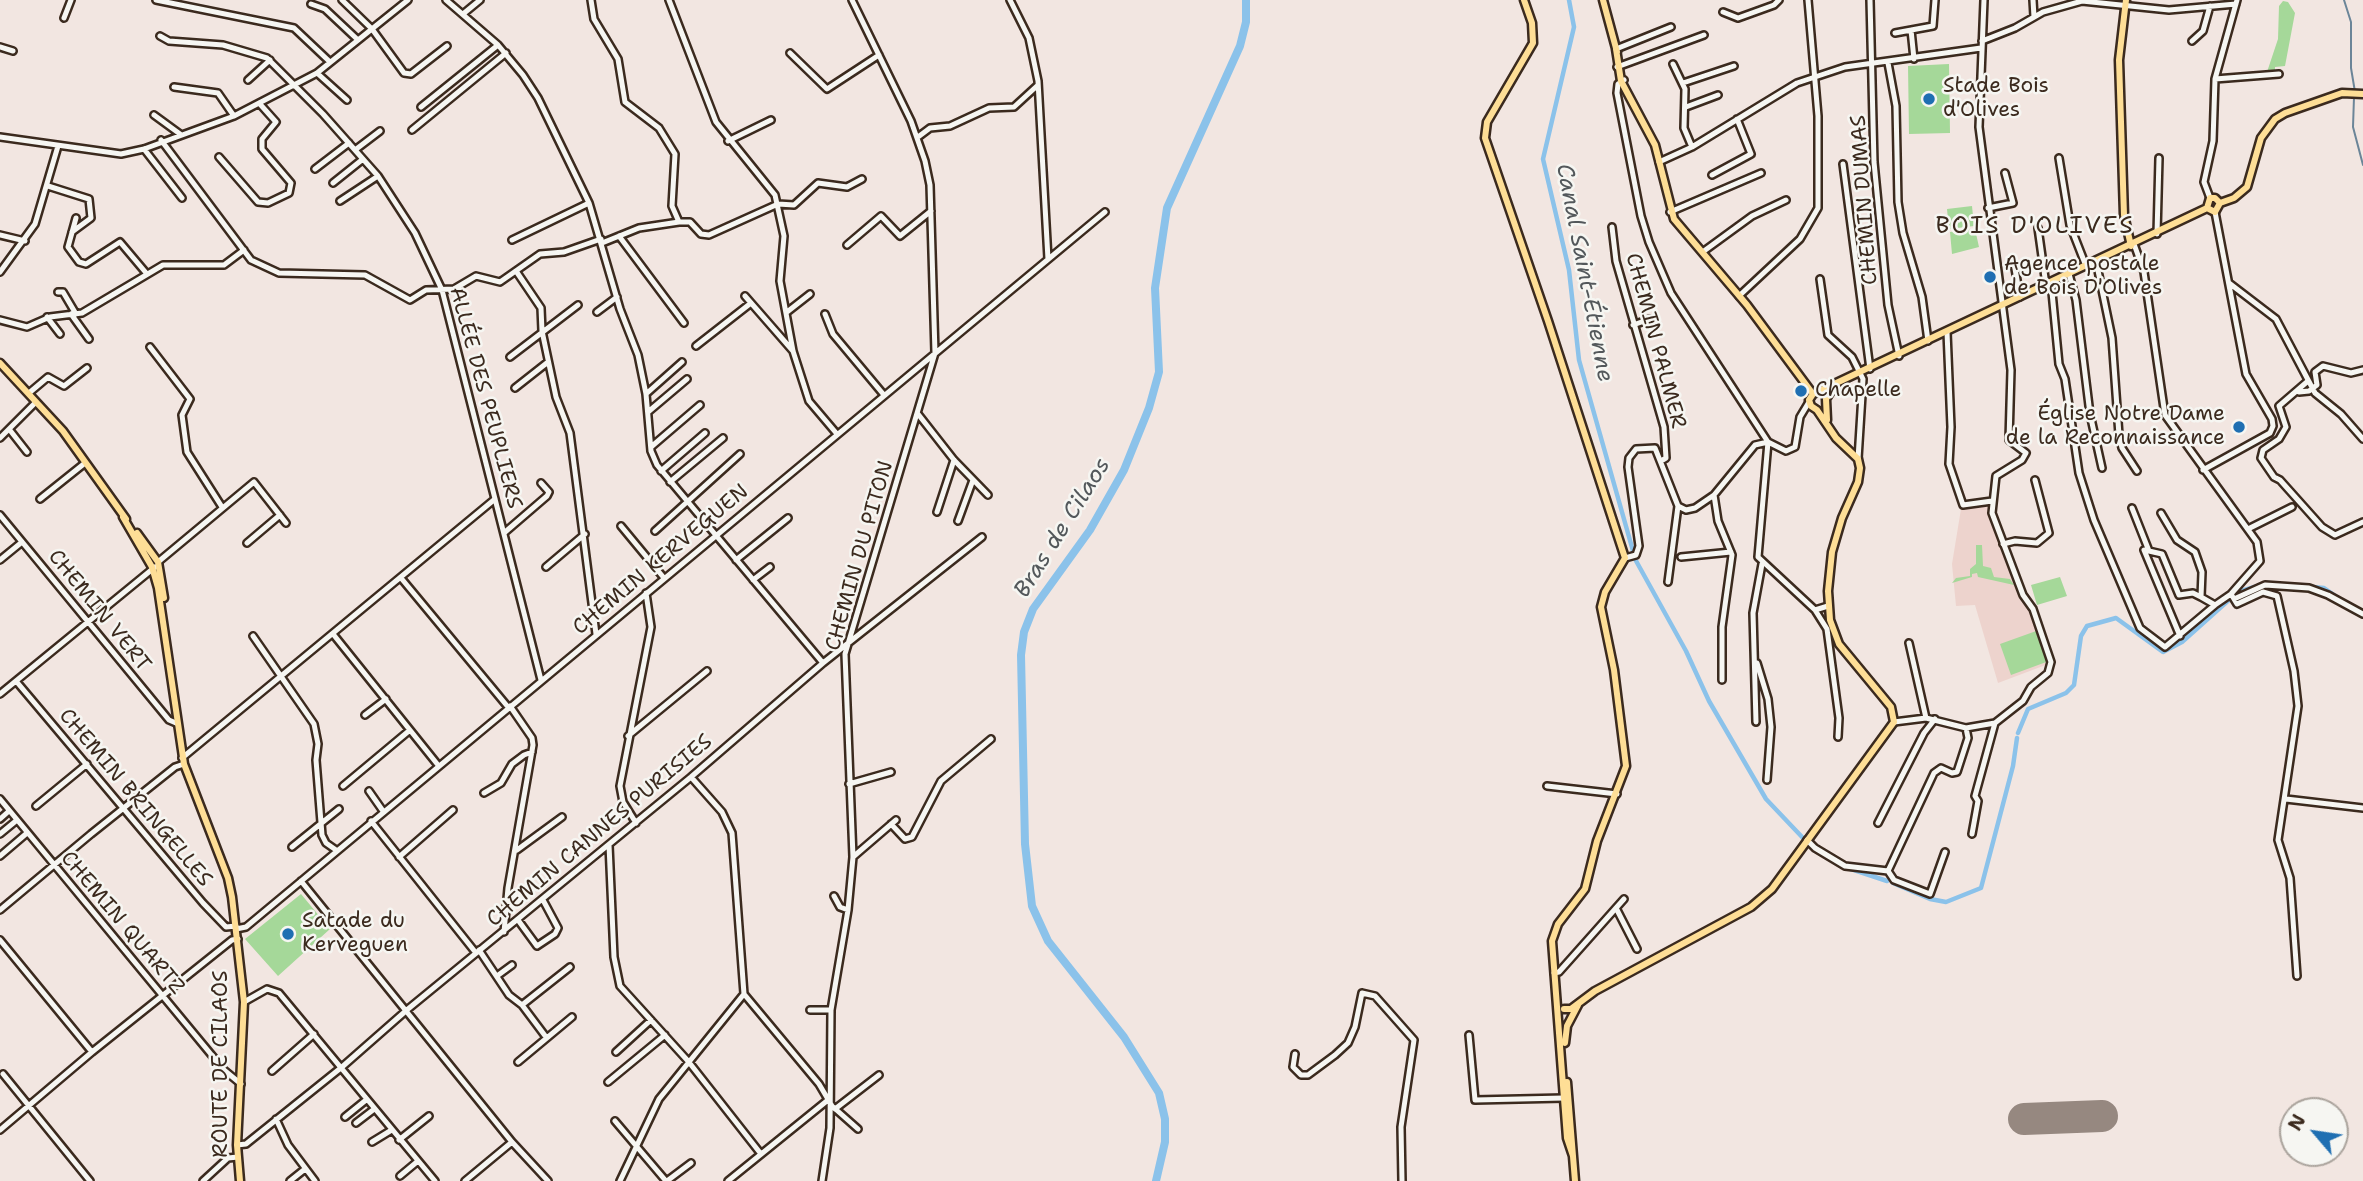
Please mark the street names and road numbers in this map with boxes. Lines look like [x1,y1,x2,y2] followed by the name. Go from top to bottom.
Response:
[1846,114,1884,286] street label: CHEMIN DUMAS
[1619,251,1691,431] street label: CHEMIN PALMER
[443,284,527,512] street label: ALLÉE DES PEUPLIERS
[821,458,899,654] street label: CHEMIN DU PITON
[568,479,754,641] street label: CHEMIN KERVEGUEN
[42,545,156,677] street label: CHEMIN VERT
[53,704,217,892] street label: CHEMIN BRINGELLES
[482,729,718,933] street label: CHEMIN CANNES PURISIES
[55,846,189,1000] street label: CHEMIN QUARTZ
[209,970,235,1158] street label: ROUTE DE CILAOS

